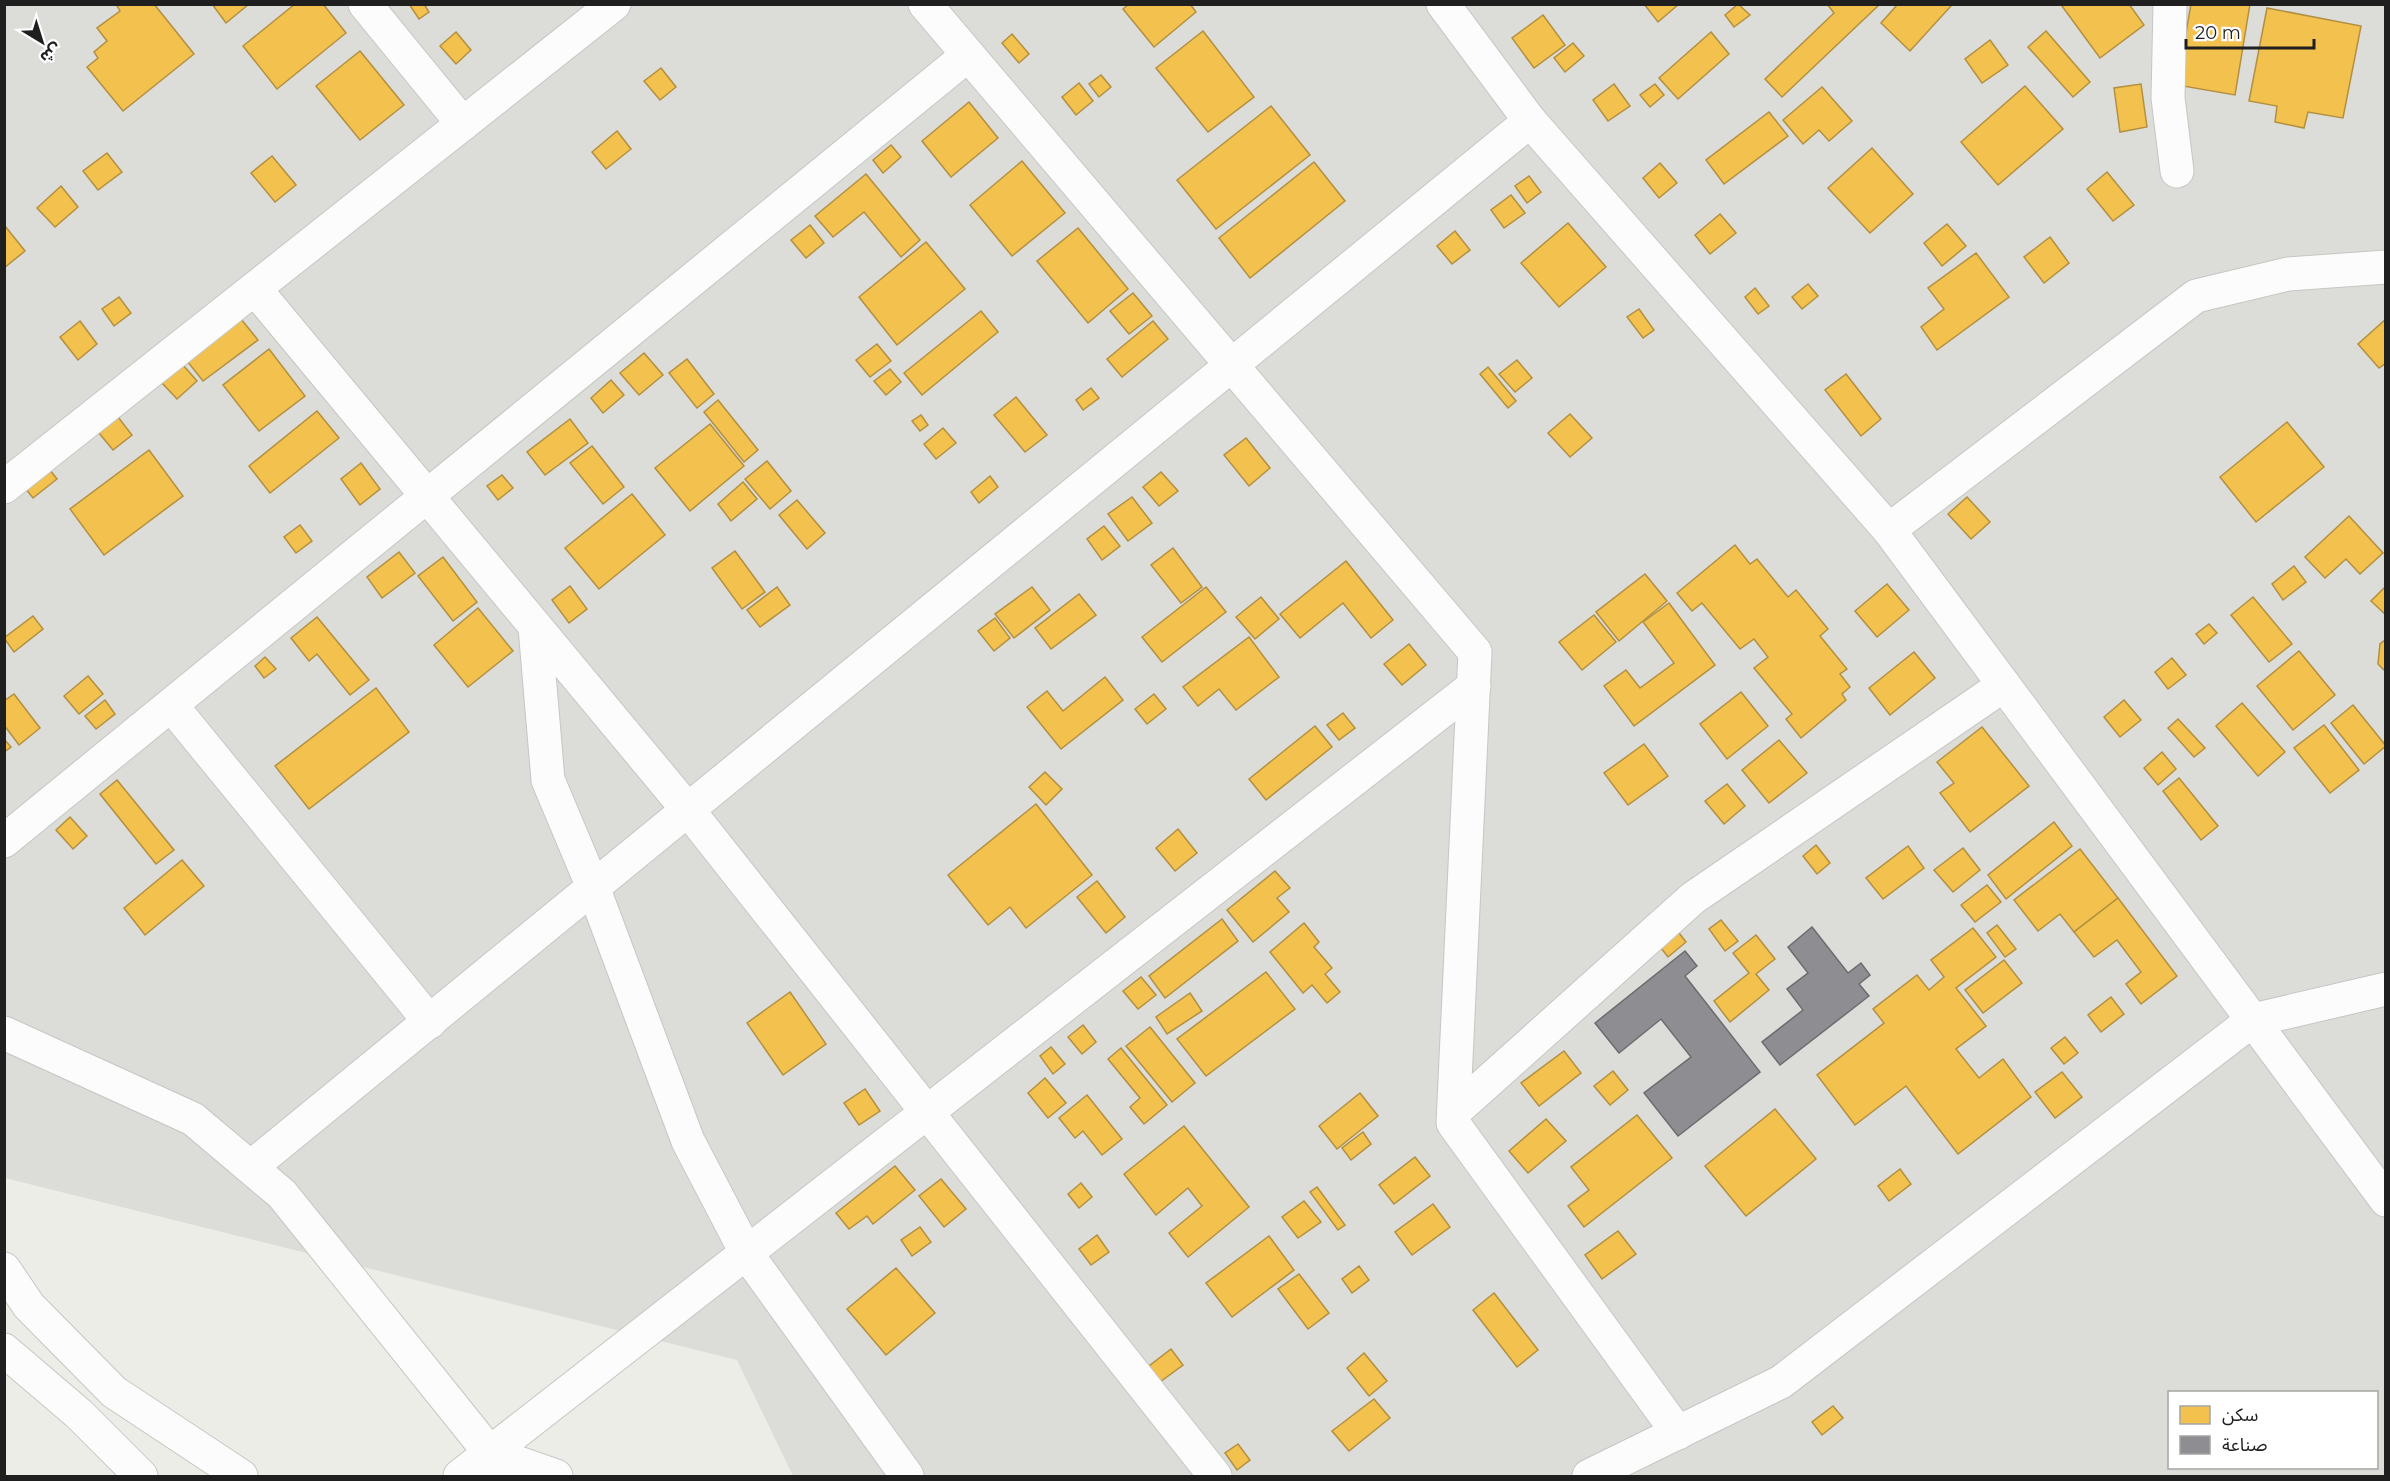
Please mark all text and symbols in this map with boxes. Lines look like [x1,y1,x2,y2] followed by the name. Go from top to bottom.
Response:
[12,12,72,72] north arrow
[2186,12,2314,50] scale bar
[2195,22,2241,44] text: 20 m
[36,39,65,68] text: ش
[2168,1391,2378,1469] legend
[2222,1404,2258,1426] text: سكن
[2222,1434,2267,1456] text: صناعة

